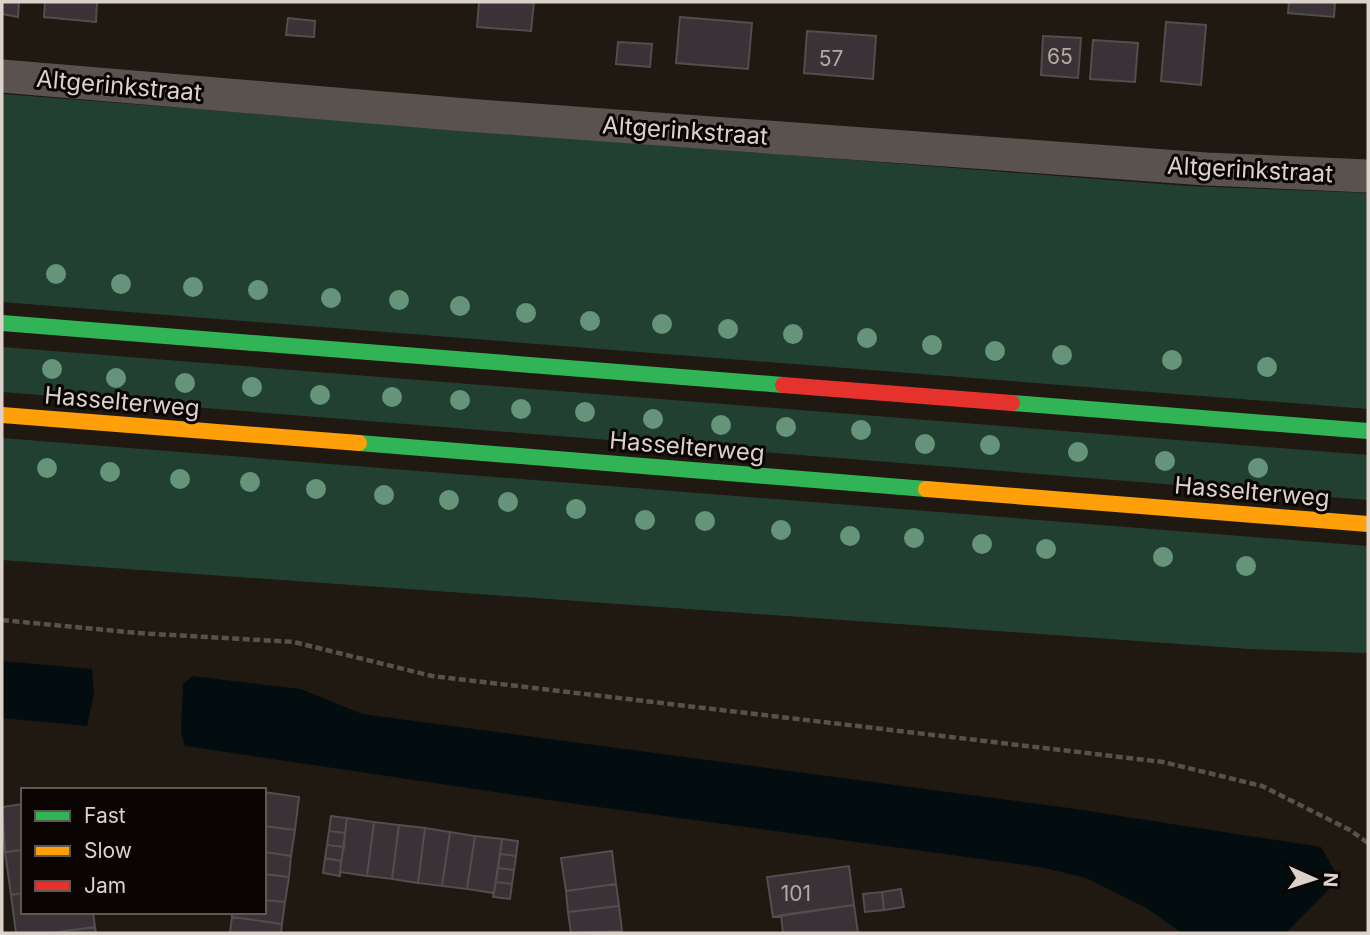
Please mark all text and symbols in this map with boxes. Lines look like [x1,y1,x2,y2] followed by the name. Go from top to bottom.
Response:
[1047,44,1073,69] house number: 65
[819,46,843,71] house number: 57
[35,64,203,107] street label: Altgerinkstraat
[601,110,769,151] street label: Altgerinkstraat
[1166,151,1334,188] street label: Altgerinkstraat
[43,380,201,423] street label: Hasselterweg
[608,425,766,468] street label: Hasselterweg
[1173,470,1331,513] street label: Hasselterweg
[21,788,266,914] legend
[84,803,126,828] text: Fast
[84,838,132,863] text: Slow
[1279,844,1349,914] north arrow
[1319,872,1342,888] text: N
[84,873,126,898] text: Jam
[781,881,811,906] house number: 101

